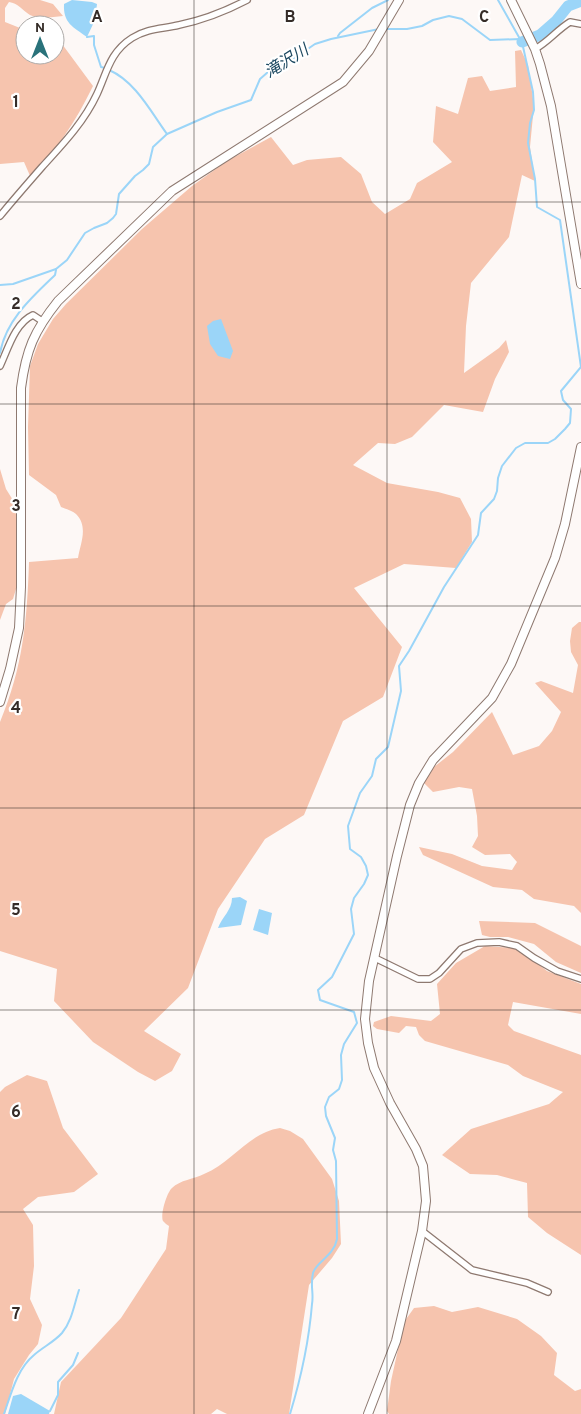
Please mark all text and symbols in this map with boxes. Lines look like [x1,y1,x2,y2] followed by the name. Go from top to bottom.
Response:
[91,8,103,28] text: A
[284,8,296,28] text: B
[479,8,489,28] text: C
[15,15,65,65] north arrow
[35,20,45,37] text: N
[261,40,314,83] water label: 滝沢川
[13,93,19,113] text: 1
[11,295,21,315] text: 2
[11,497,21,517] text: 3
[11,699,21,719] text: 4
[11,901,21,921] text: 5
[11,1103,21,1123] text: 6
[12,1305,20,1325] text: 7

